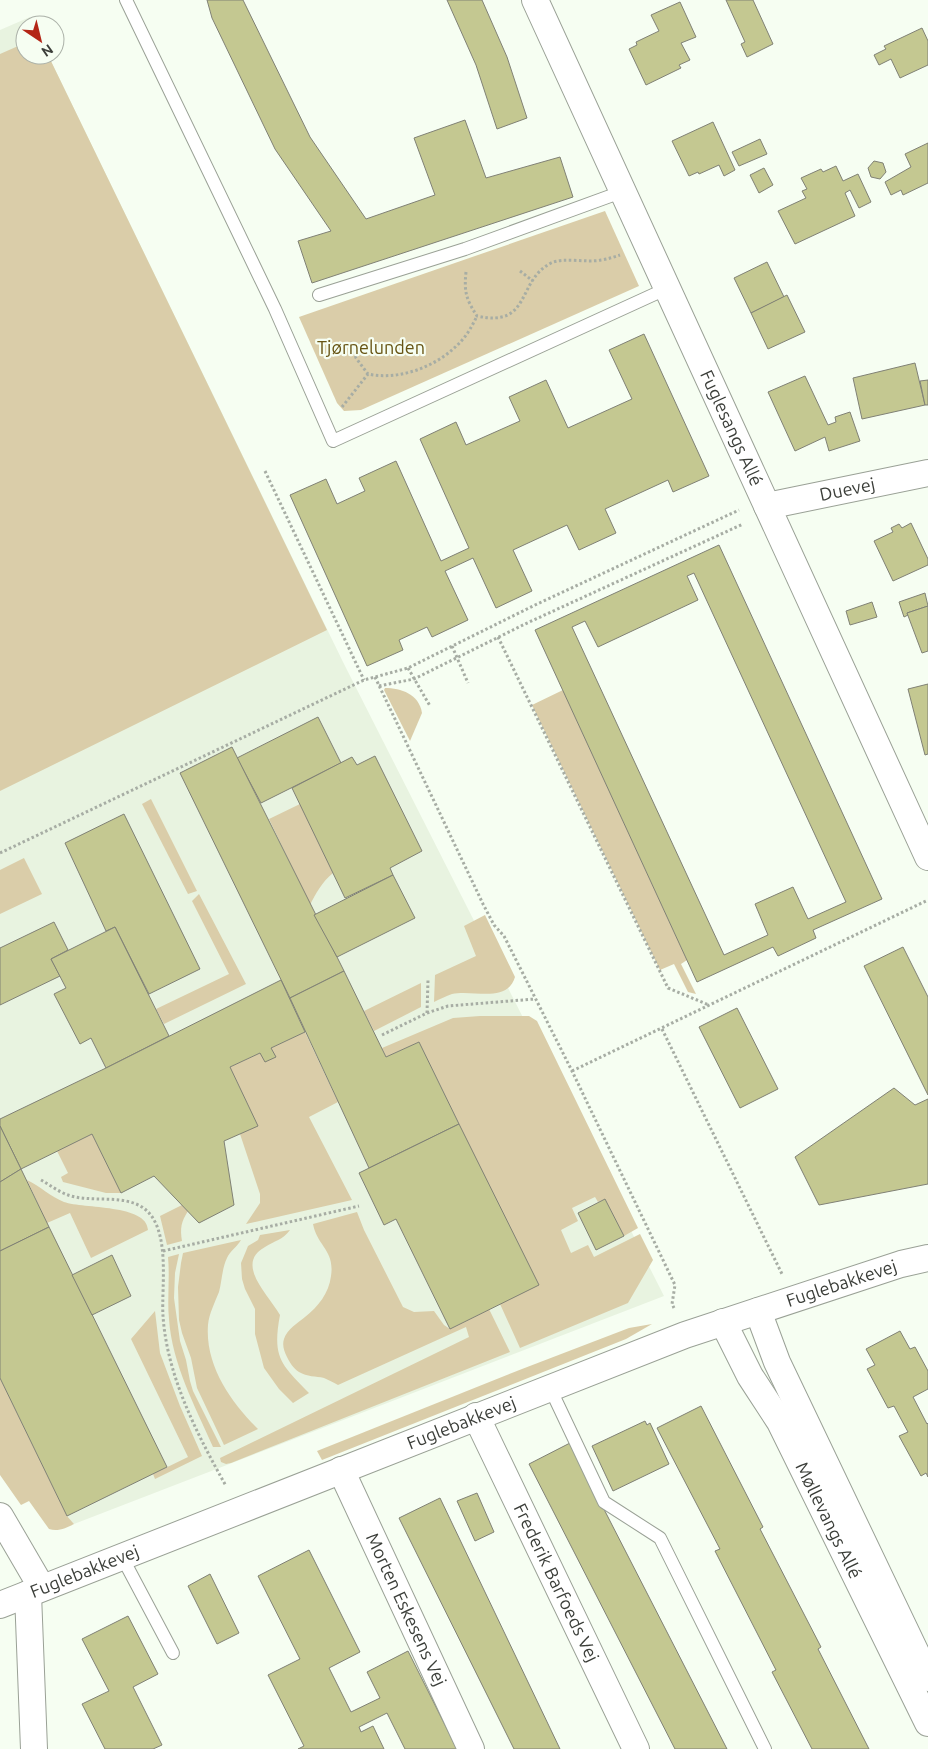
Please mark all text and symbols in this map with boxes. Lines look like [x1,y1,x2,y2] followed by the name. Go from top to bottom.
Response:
[15,15,65,65] north arrow
[39,41,56,60] text: N
[317,337,425,357] park label: Tjørnelunden
[697,367,767,489] street label: Fuglesangs Allé
[818,473,877,504] street label: Duevej
[783,1255,899,1310] street label: Fuglebakkevej
[404,1392,518,1453] street label: Fuglebakkevej
[792,1458,866,1582] street label: Møllevangs Allé
[510,1500,604,1665] street label: Frederik Barfoeds Vej
[363,1530,451,1689] street label: Morten Eskesens Vej
[27,1540,142,1601] street label: Fuglebakkevej

